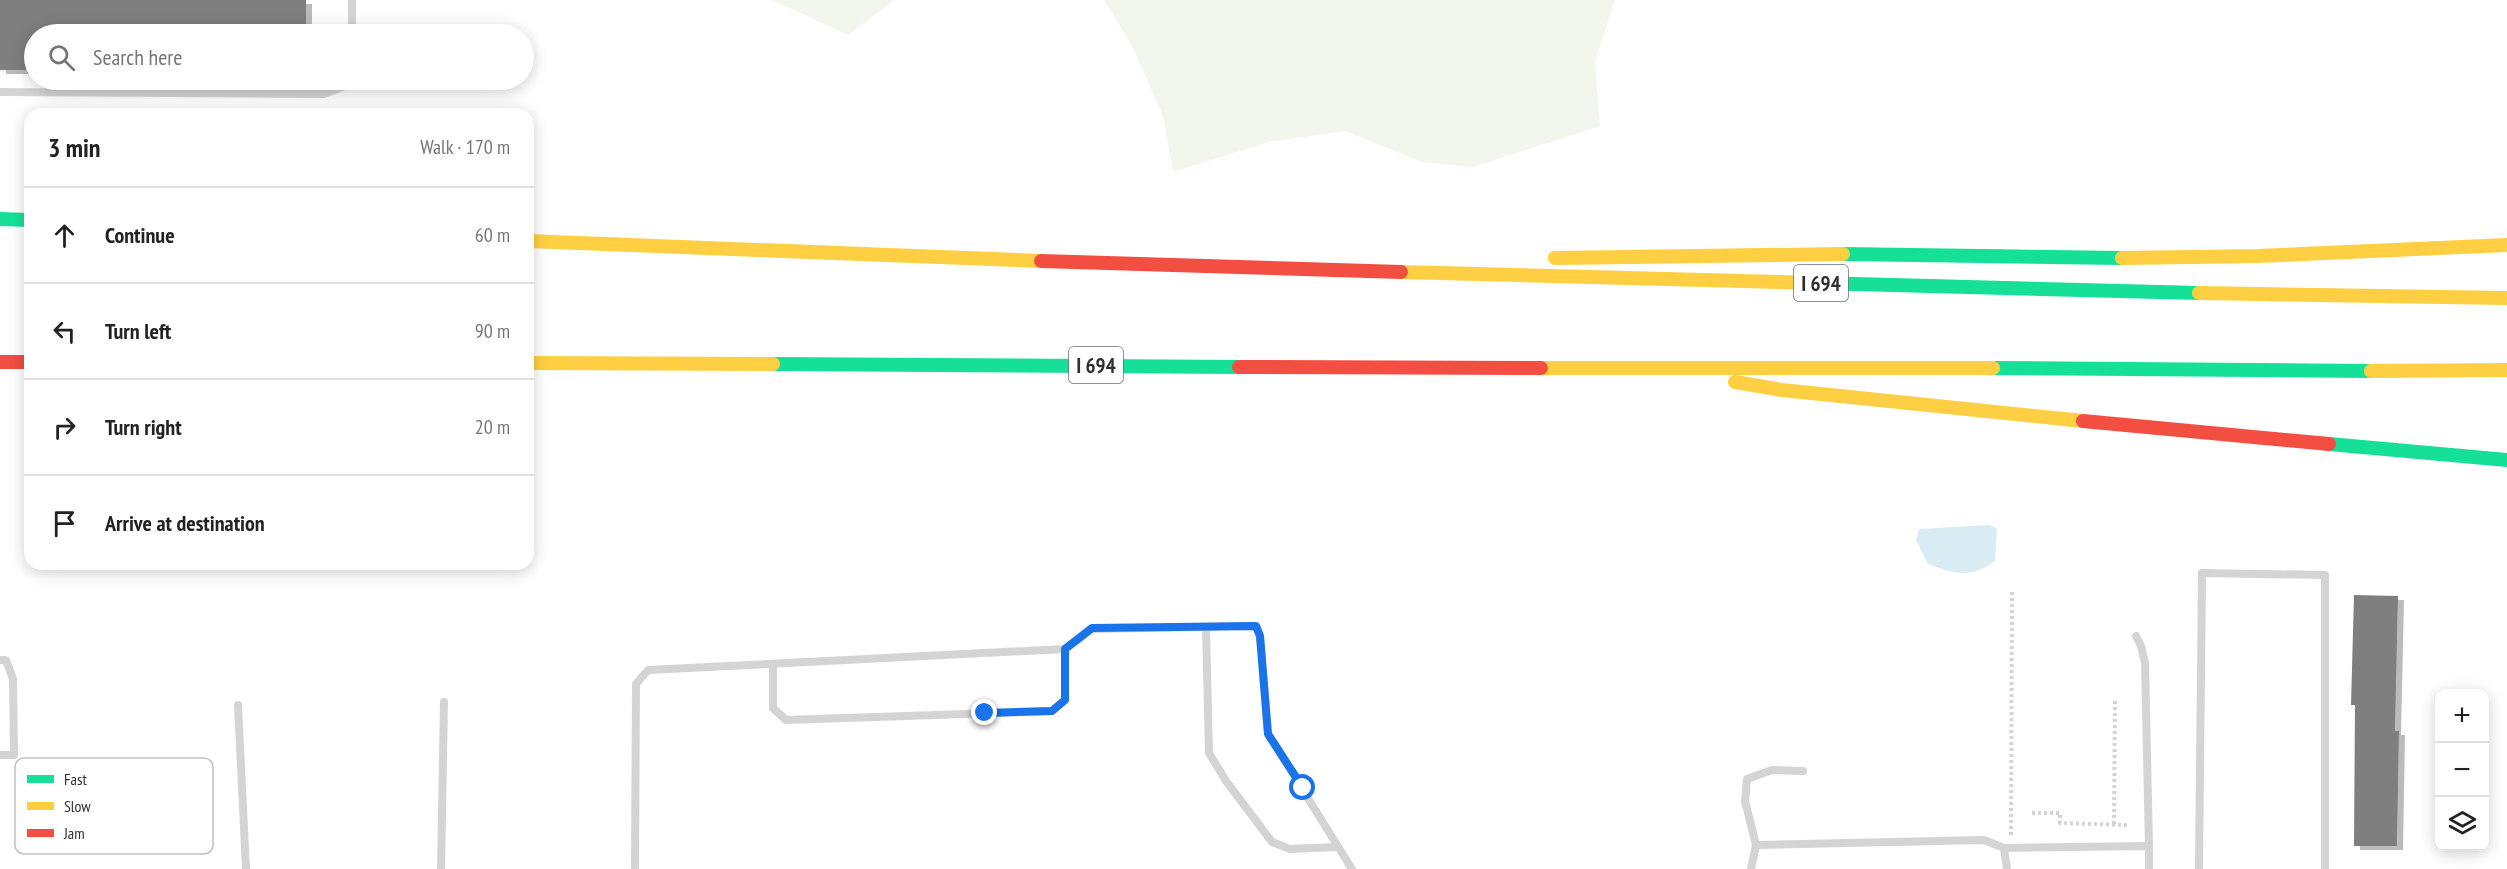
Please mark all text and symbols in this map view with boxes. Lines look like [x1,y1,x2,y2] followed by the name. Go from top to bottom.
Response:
[24,24,534,90] search box
[45,41,78,74] icon: search
[93,43,182,71] text: Search here
[48,131,101,164] text: 3 min
[420,134,510,160] text: Walk · 170 m
[48,219,81,252] icon: ahead
[105,221,175,249] text: Continue
[475,222,510,248] text: 60 m
[1794,265,1848,301] road number: I 694
[48,315,81,348] icon: left
[105,317,171,345] text: Turn left
[475,318,510,344] text: 90 m
[1069,347,1123,383] road number: I 694
[48,411,81,444] icon: right
[105,413,182,441] text: Turn right
[475,414,510,440] text: 20 m
[48,507,81,540] icon: arrive
[105,509,265,537] text: Arrive at destination
[2435,689,2489,851] map controls
[2435,689,2489,743] button: +
[971,699,997,725] route end
[2435,743,2489,797] button: −
[15,758,213,854] legend
[64,769,87,789] text: Fast
[1289,774,1315,800] route start
[64,796,91,816] text: Slow
[2435,797,2489,851] button: layers
[63,823,85,843] text: Jam

